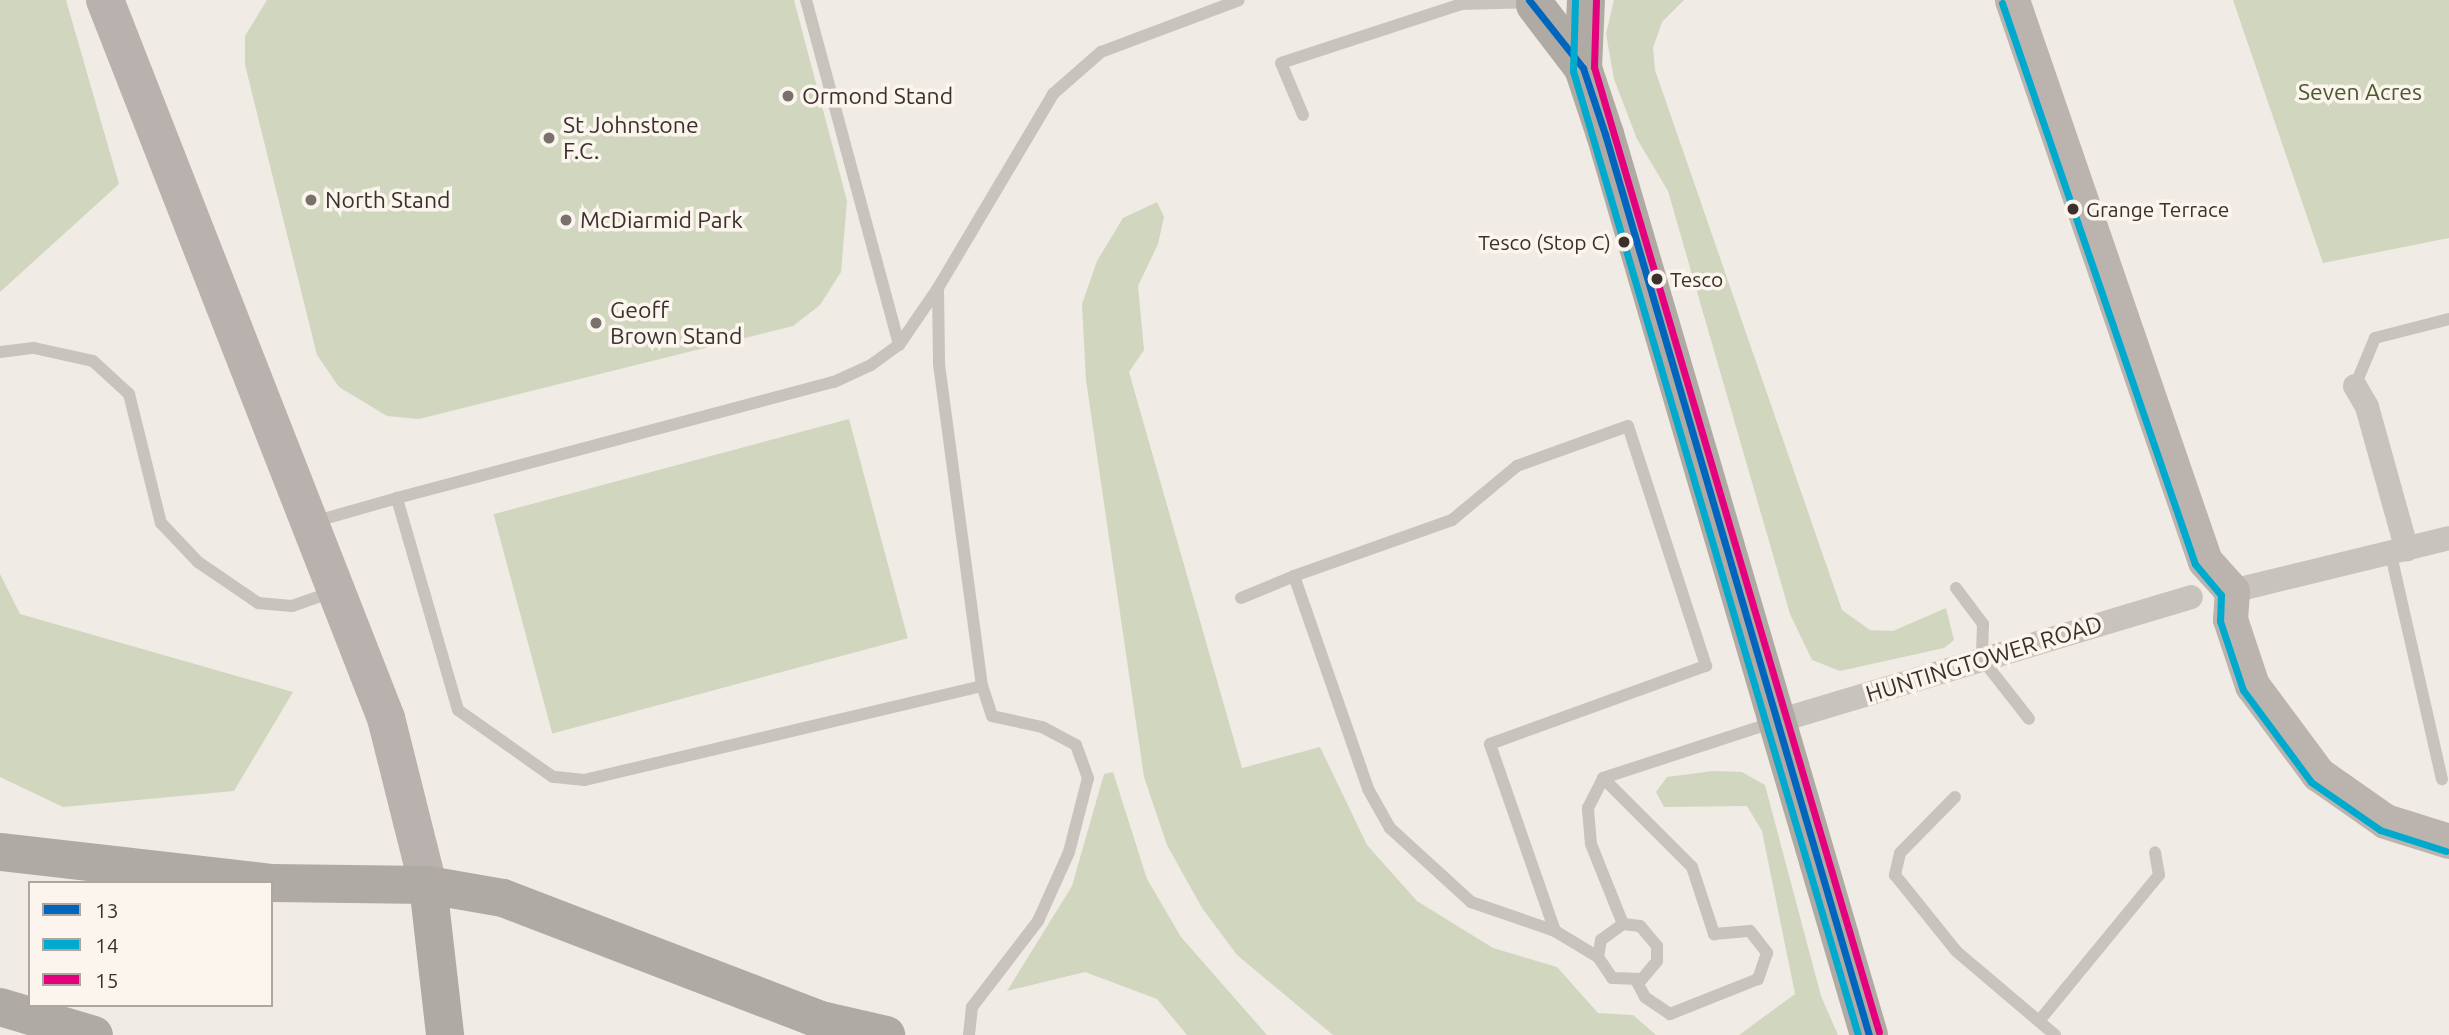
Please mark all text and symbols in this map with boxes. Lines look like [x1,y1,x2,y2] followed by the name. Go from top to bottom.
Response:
[2298,78,2422,106] park label: Seven Acres
[802,82,953,110] place label: Ormond Stand
[780,88,796,104] marker: Ormond Stand
[563,111,699,165] place label: St Johnstone F.C.
[541,130,557,146] marker: St Johnstone F.C.
[325,186,450,214] place label: North Stand
[303,192,319,208] marker: North Stand
[2086,196,2229,222] place label: Grange Terrace
[2066,202,2080,216] marker: Grange Terrace
[580,206,743,234] place label: McDiarmid Park
[558,212,574,228] marker: McDiarmid Park
[1478,229,1611,255] place label: Tesco (Stop C)
[1617,235,1631,249] marker: Tesco (Stop C)
[1670,266,1723,292] place label: Tesco
[1650,272,1664,286] marker: Tesco
[610,296,742,350] place label: Geoff Brown Stand
[588,315,604,331] marker: Geoff Brown Stand
[1863,610,2105,708] street label: HUNTINGTOWER ROAD
[28,881,273,1007] legend
[95,898,119,922] text: 13
[95,933,119,957] text: 14
[95,968,119,992] text: 15

